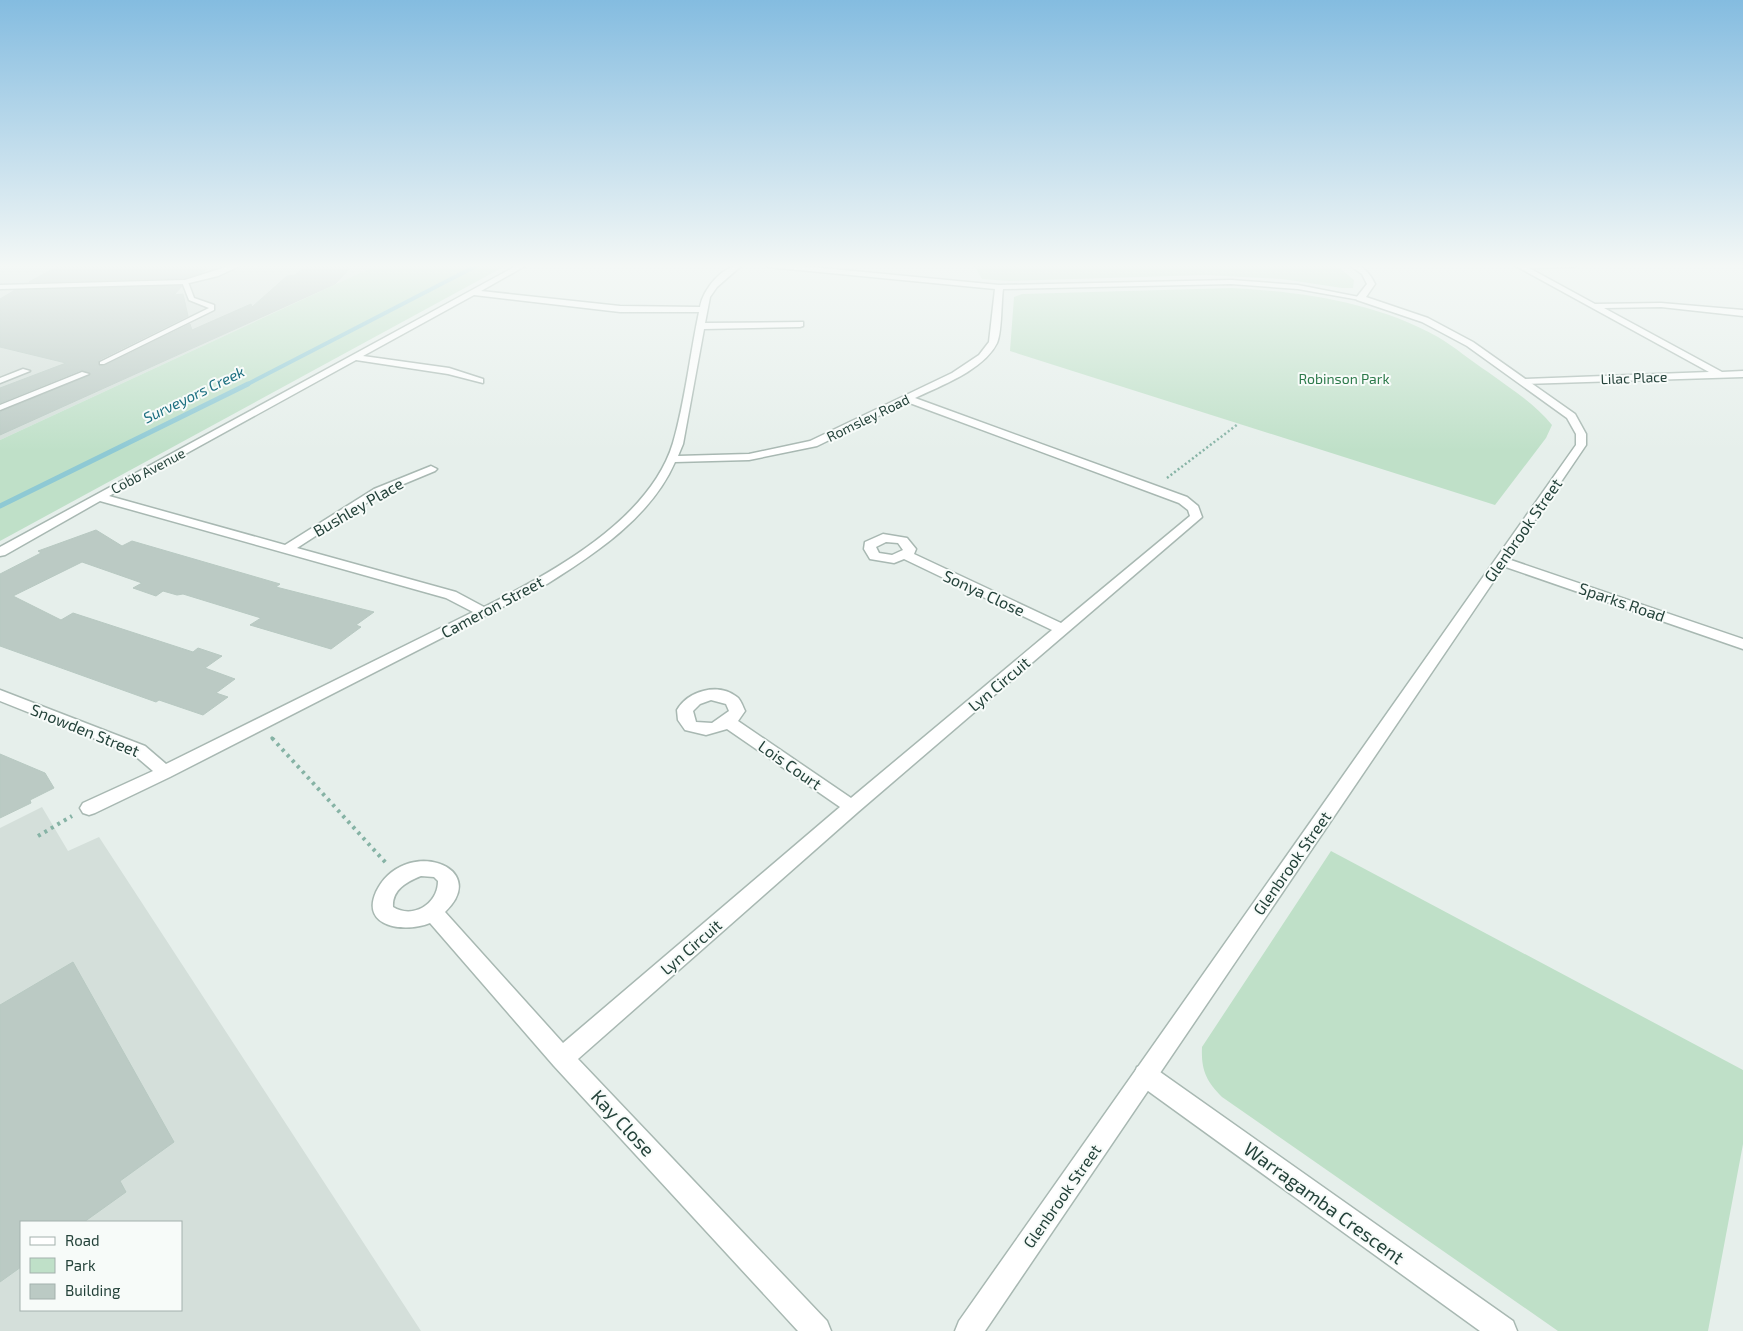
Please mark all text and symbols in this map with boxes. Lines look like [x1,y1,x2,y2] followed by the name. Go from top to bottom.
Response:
[140,362,248,427] water label: Surveyors Creek
[1600,368,1668,387] street label: Lilac Place
[1298,370,1390,387] park label: Robinson Park
[824,390,912,445] street label: Romsley Road
[108,444,188,497] street label: Cobb Avenue
[309,473,406,540] street label: Bushley Place
[1480,474,1565,585] street label: Glenbrook Street
[940,565,1028,620] street label: Sonya Close
[437,572,546,642] street label: Cameron Street
[1576,578,1668,625] street label: Sparks Road
[964,652,1033,715] street label: Lyn Circuit
[28,699,142,760] street label: Snowden Street
[755,736,826,793] street label: Lois Court
[1249,807,1334,918] street label: Glenbrook Street
[656,915,725,978] street label: Lyn Circuit
[587,1085,660,1161] street label: Kay Close
[1240,1137,1409,1269] street label: Warragamba Crescent
[1019,1140,1104,1251] street label: Glenbrook Street
[20,1221,182,1311] legend
[65,1231,100,1249] text: Road
[65,1256,96,1274] text: Park
[65,1281,121,1299] text: Building

